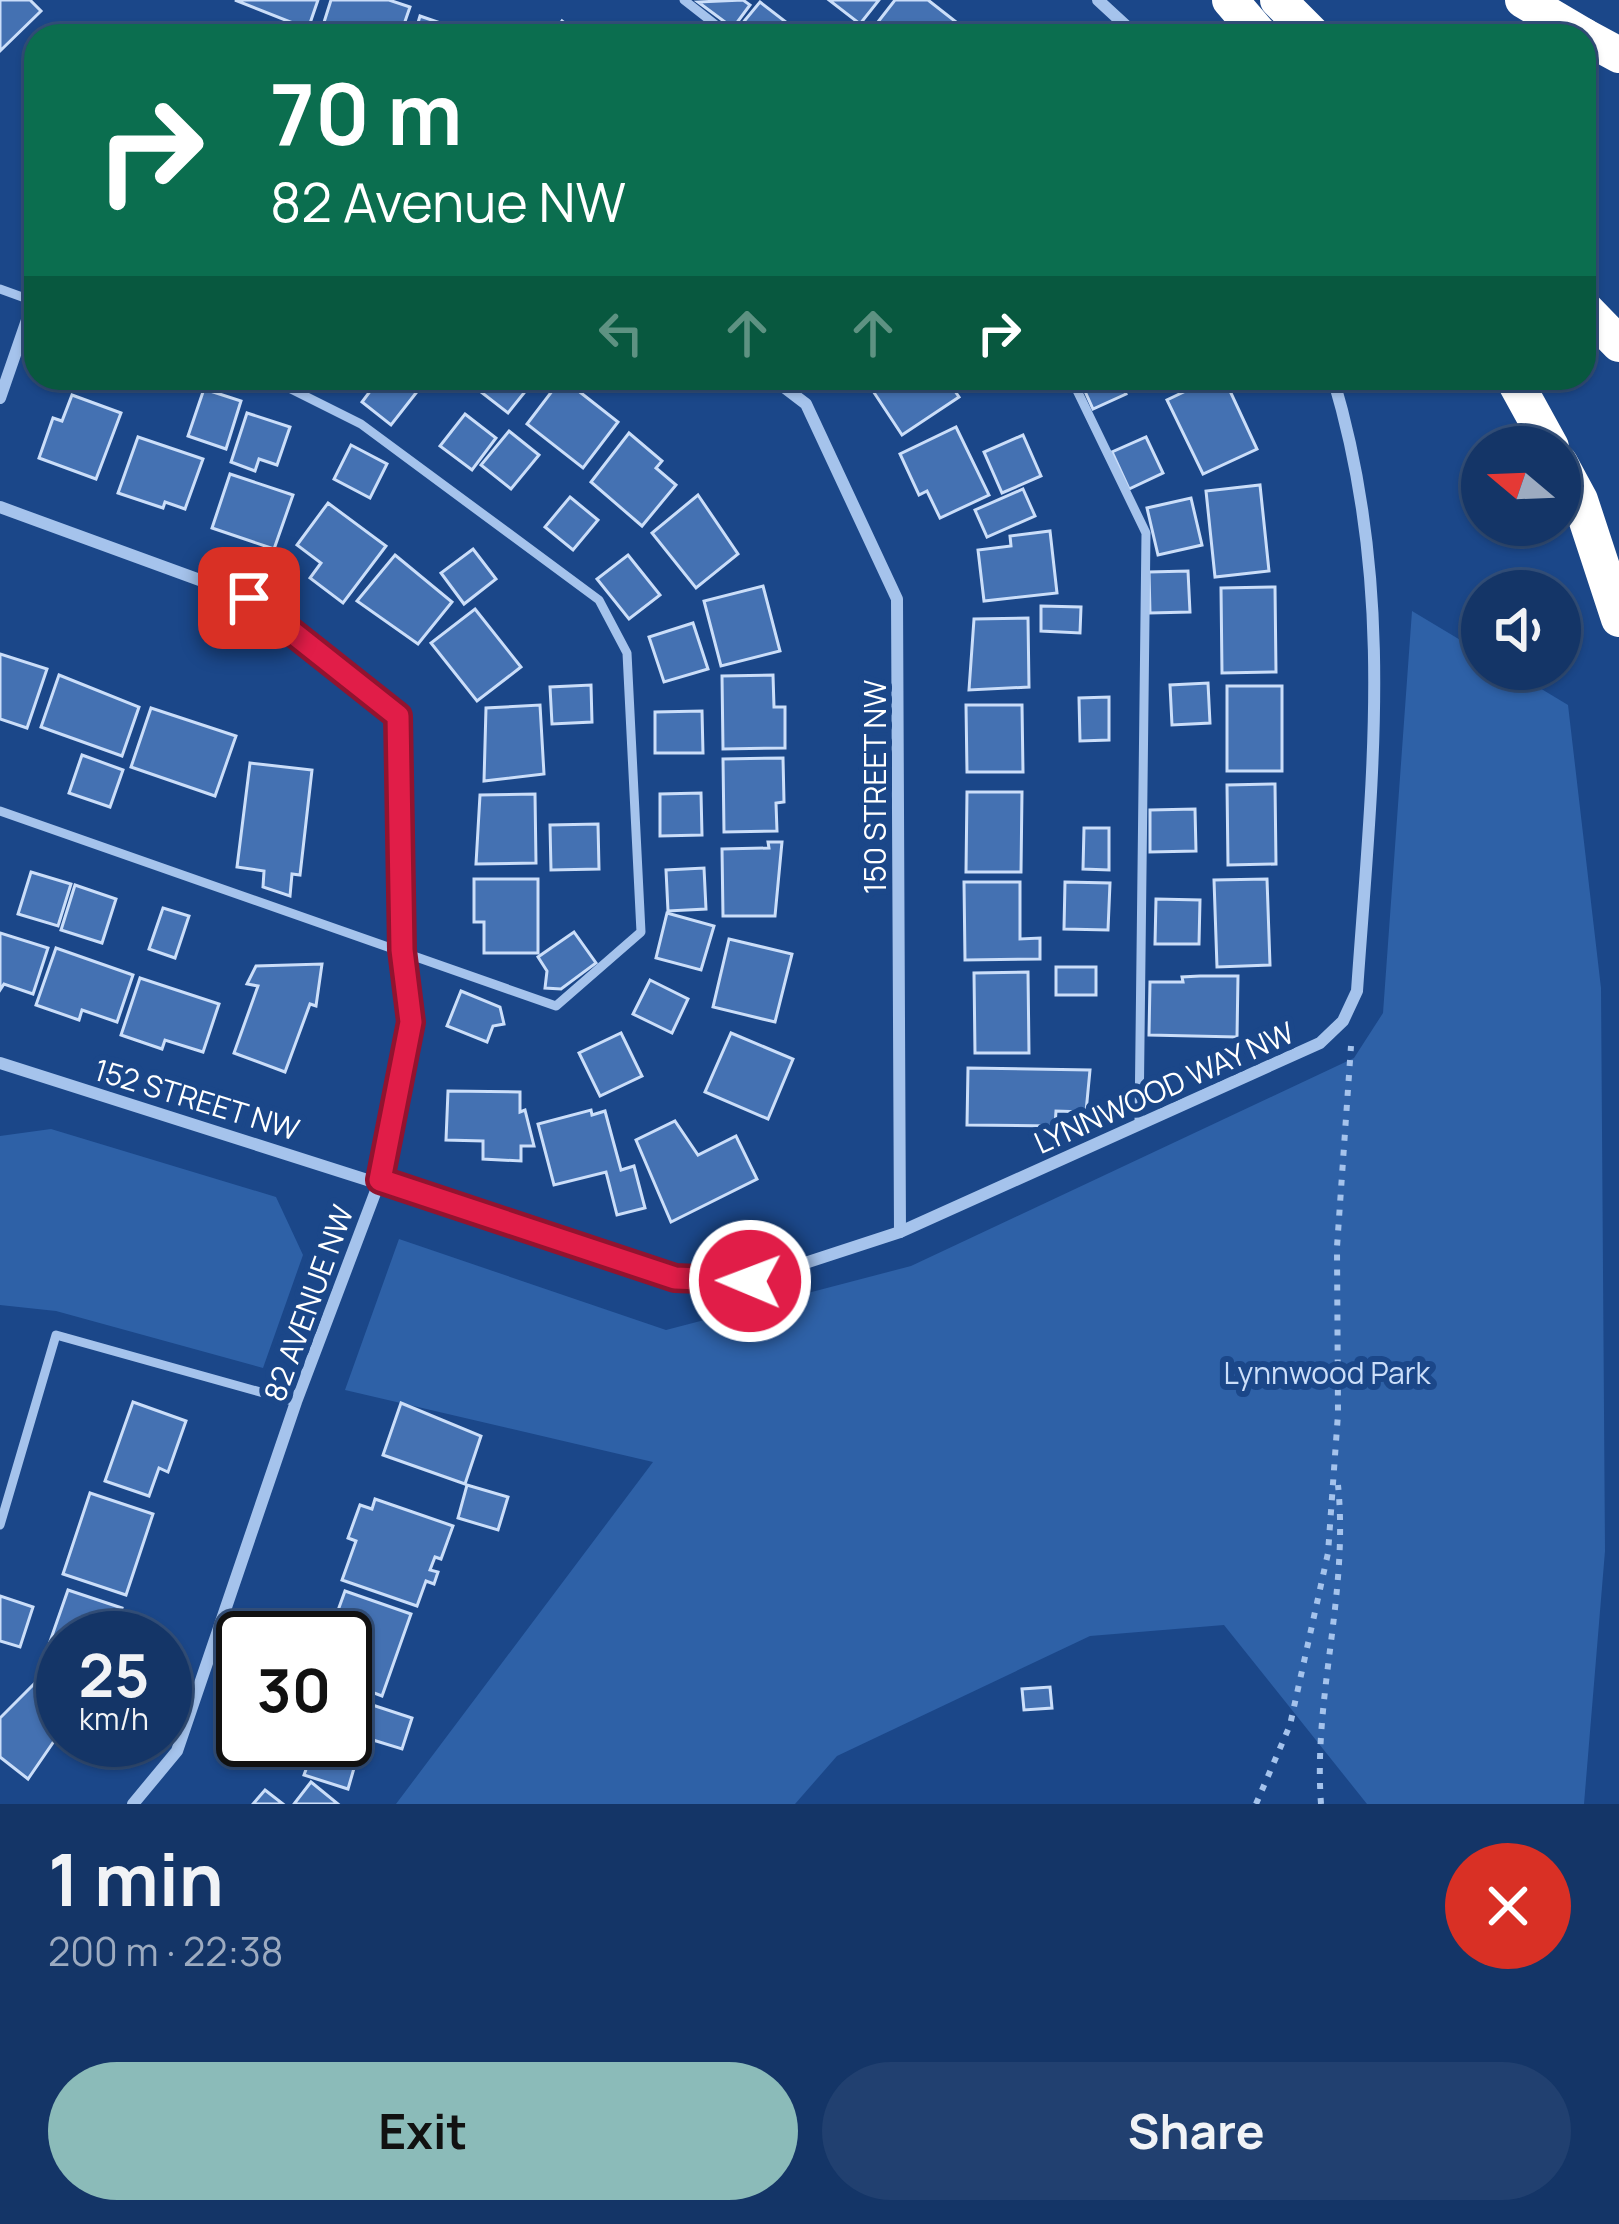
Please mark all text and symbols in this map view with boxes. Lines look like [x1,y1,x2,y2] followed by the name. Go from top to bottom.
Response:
[270,55,462,170] text: 70 m
[72,72,228,228] icon: right
[270,164,626,238] text: 82 Avenue NW
[588,300,654,366] icon: left
[714,300,780,366] icon: ahead
[840,300,906,366] icon: ahead
[966,300,1032,366] icon: right
[1461,426,1581,546] north arrow
[1461,426,1581,690] map controls
[198,547,300,649] pin
[216,565,282,631] icon: arrive
[1461,570,1581,690] button: sound
[854,680,895,894] street label: 150 STREET NW
[1028,1011,1300,1163] street label: LYNNWOOD WAY NW
[89,1048,305,1150] street label: 152 STREET NW
[254,1199,362,1407] street label: 82 AVENUE NW
[687,1218,813,1344] position arrow
[1224,1352,1431,1393] park label: Lynnwood Park
[216,1611,372,1767] speed limit sign: 30
[79,1633,149,1715] text: 25
[79,1698,149,1739] text: km/h
[48,1829,224,1928] text: 1 min
[1445,1843,1571,1969] button: close
[48,1924,283,1978] text: 200 m · 22:38
[48,2062,798,2200] button: Exit
[822,2062,1571,2200] button: Share

